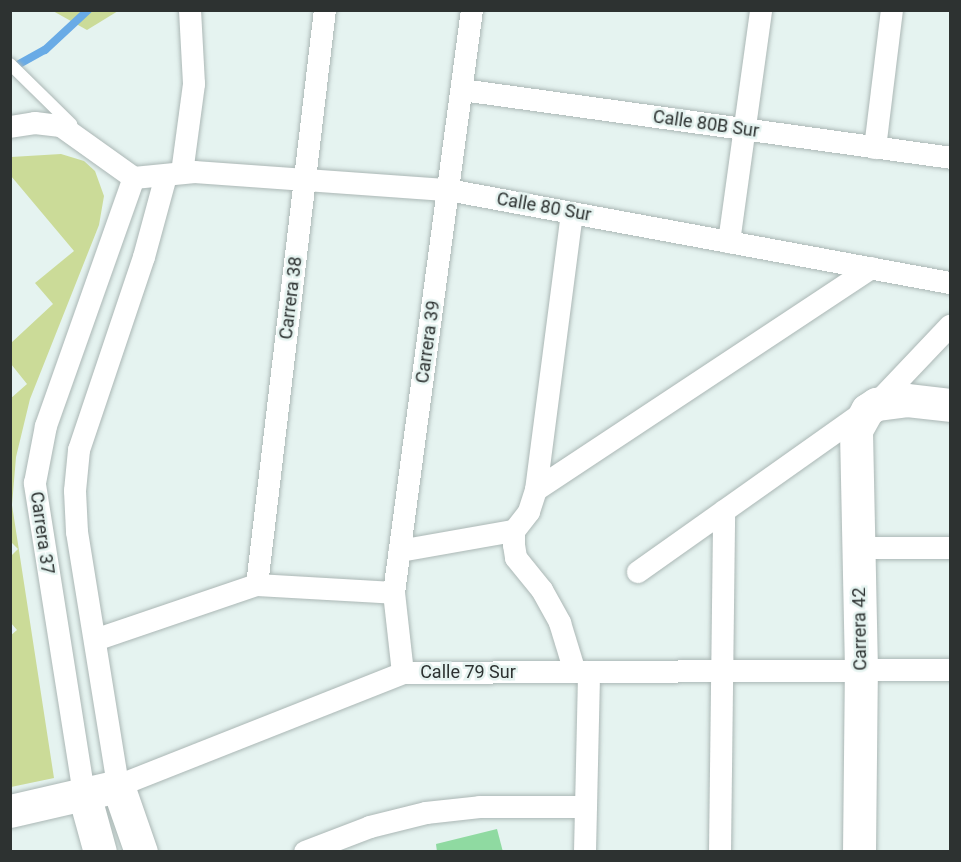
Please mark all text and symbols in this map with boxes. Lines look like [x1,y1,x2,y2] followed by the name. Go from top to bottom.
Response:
[652,106,760,142] street label: Calle 80B Sur
[495,188,593,226] street label: Calle 80 Sur
[275,255,307,341] street label: Carrera 38
[412,299,444,385] street label: Carrera 39
[26,490,58,576] street label: Carrera 37
[848,587,872,671] street label: Carrera 42
[420,661,516,683] street label: Calle 79 Sur

